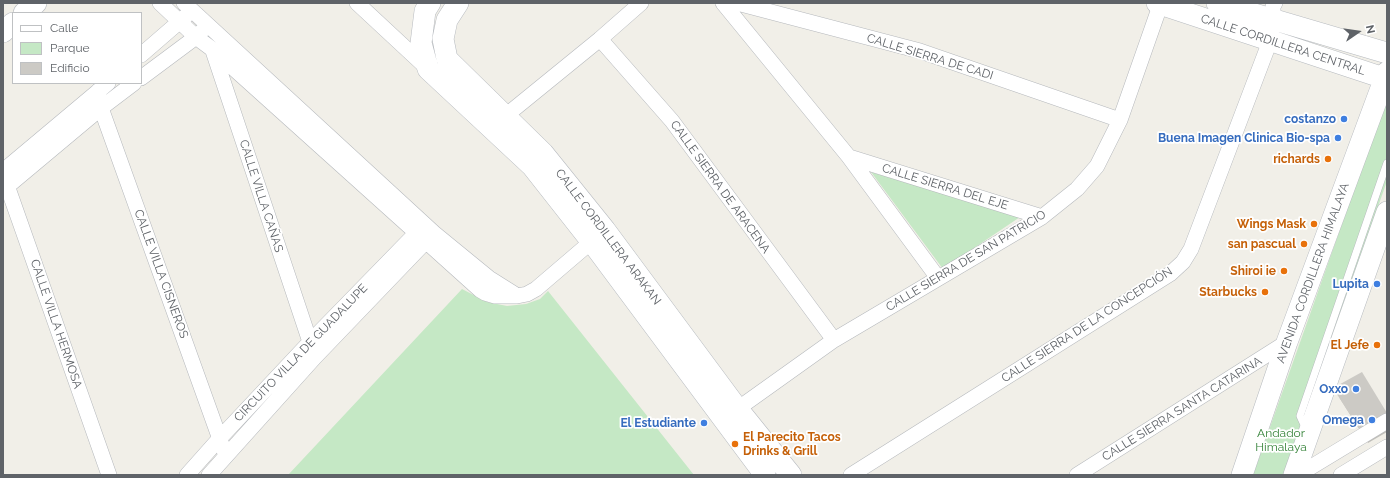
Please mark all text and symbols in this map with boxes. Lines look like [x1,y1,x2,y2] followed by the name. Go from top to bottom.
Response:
[12,12,142,84] legend
[1199,12,1367,78] street label: CALLE CORDILLERA CENTRAL
[1338,12,1378,52] north arrow
[50,21,78,35] text: Calle
[1363,24,1377,35] text: N
[865,31,995,83] street label: CALLE SIERRA DE CADI
[50,41,90,55] text: Parque
[50,61,90,75] text: Edificio
[1284,112,1336,126] place label: costanzo
[1339,114,1349,124] marker: costanzo
[667,118,773,256] street label: CALLE SIERRA DE ARACENA
[1158,131,1330,145] place label: Buena Imagen Clinica Bio-spa
[1333,133,1343,143] marker: Buena Imagen Clinica Bio-spa
[236,138,286,254] street label: CALLE VILLA CAÑAS
[1273,152,1320,166] place label: richards
[1323,154,1333,164] marker: richards
[880,161,1010,213] street label: CALLE SIERRA DEL EJE
[552,166,664,308] street label: CALLE CORDILLERA ARAKAN
[1274,181,1352,365] street label: AVENIDA CORDILLERA HIMALAYA
[883,207,1049,315] street label: CALLE SIERRA DE SAN PATRICIO
[131,208,191,340] street label: CALLE VILLA CISNEROS
[1237,217,1306,231] place label: Wings Mask
[1309,219,1319,229] marker: Wings Mask
[1228,237,1296,251] place label: san pascual
[1299,239,1309,249] marker: san pascual
[27,258,85,390] street label: CALLE VILLA HERMOSA
[999,264,1175,386] street label: CALLE SIERRA DE LA CONCEPCIÓN
[1230,264,1276,278] place label: Shiroi ie
[1279,266,1289,276] marker: Shiroi ie
[1332,277,1369,291] place label: Lupita
[1372,279,1382,289] marker: Lupita
[231,281,371,425] street label: CIRCUITO VILLA DE GUADALUPE
[1199,285,1257,299] place label: Starbucks
[1260,287,1270,297] marker: Starbucks
[1331,338,1369,352] place label: El Jefe
[1372,340,1382,350] marker: El Jefe
[1100,354,1264,464] street label: CALLE SIERRA SANTA CATARINA
[1319,382,1348,396] place label: Oxxo
[1351,384,1361,394] marker: Oxxo
[1322,413,1364,427] place label: Omega
[1367,415,1377,425] marker: Omega
[620,416,696,430] place label: El Estudiante
[699,418,709,428] marker: El Estudiante
[1255,426,1307,454] park label: Andador Himalaya
[743,430,841,458] place label: El Parecito Tacos Drinks & Grill
[730,439,740,449] marker: El Parecito Tacos Drinks & Grill

